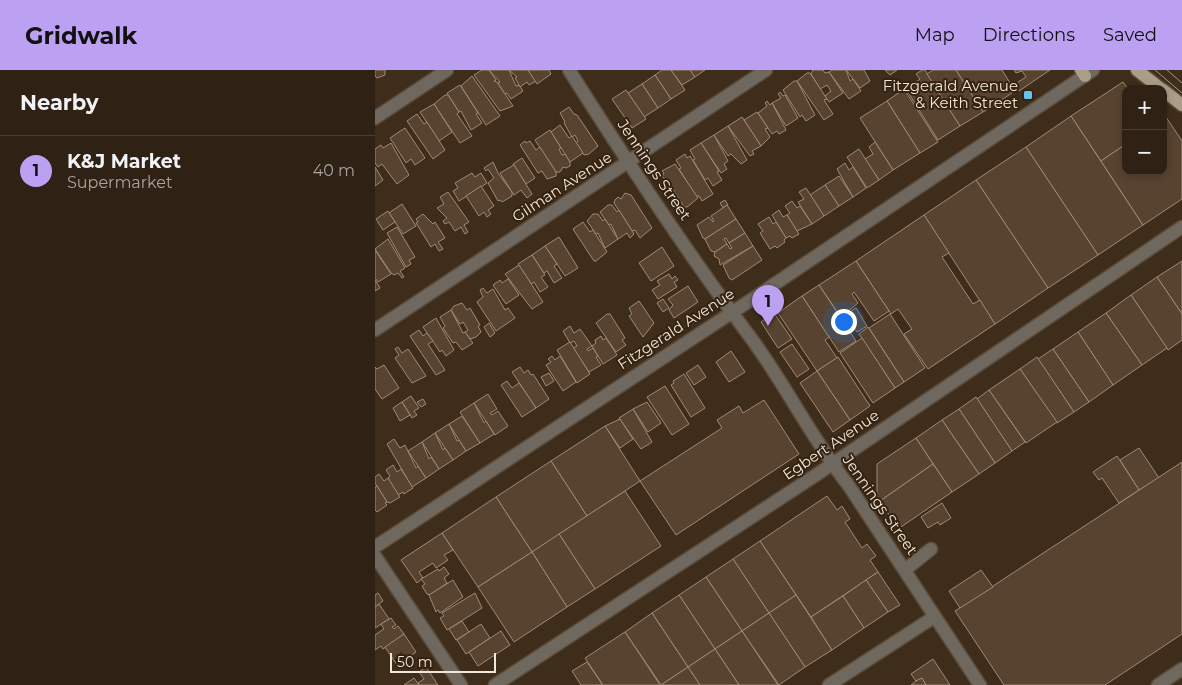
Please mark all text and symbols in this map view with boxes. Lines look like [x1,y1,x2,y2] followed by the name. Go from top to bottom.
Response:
[25,21,137,50] text: Gridwalk
[915,24,955,46] text: Map
[983,24,1075,46] text: Directions
[1103,24,1157,46] text: Saved
[883,76,1018,112] place label: Fitzgerald Avenue & Keith Street
[1122,85,1167,175] map controls
[1122,85,1167,130] button: +
[1022,89,1034,101] marker: Fitzgerald Avenue & Keith Street
[20,90,99,115] text: Nearby
[613,115,695,224] street label: Jennings Street
[1122,130,1167,175] button: −
[508,147,615,226] street label: Gilman Avenue
[67,150,181,173] text: K&J Market
[33,161,39,180] text: 1
[313,161,355,180] text: 40 m
[67,173,173,192] text: Supermarket
[614,284,738,373] street label: Fitzgerald Avenue
[752,285,784,326] pin: 1
[831,309,857,335] your location
[779,405,883,484] street label: Egbert Avenue
[838,450,922,558] street label: Jennings Street
[390,650,496,673] scale bar
[397,653,433,671] text: 50 m

